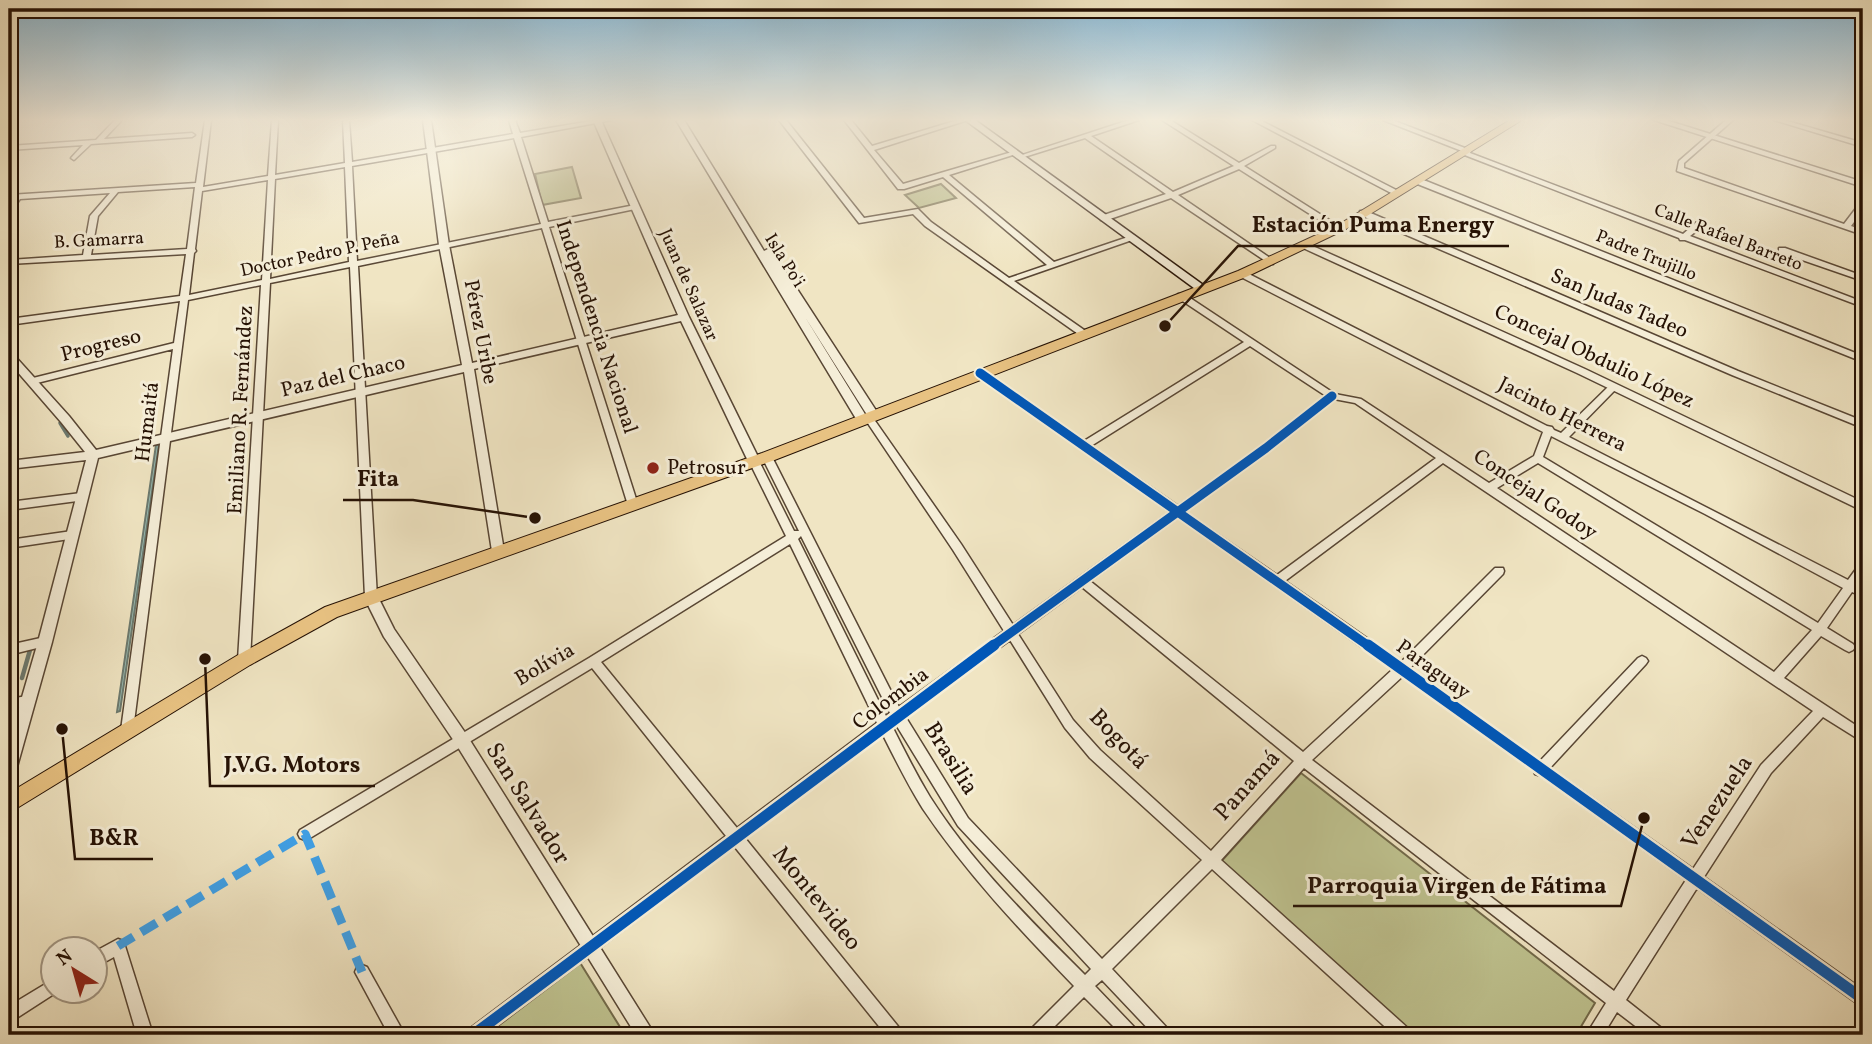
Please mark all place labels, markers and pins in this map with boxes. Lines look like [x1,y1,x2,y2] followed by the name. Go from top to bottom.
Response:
[1238,202,1509,246] callout: Estación Puma Energy
[667,454,746,483] place label: Petrosur
[343,456,413,500] callout: Fita
[645,460,661,476] marker: Petrosur
[210,742,375,786] callout: J.V.G. Motors
[75,815,153,859] callout: B&R
[1293,862,1621,906] callout: Parroquia Virgen de Fátima

